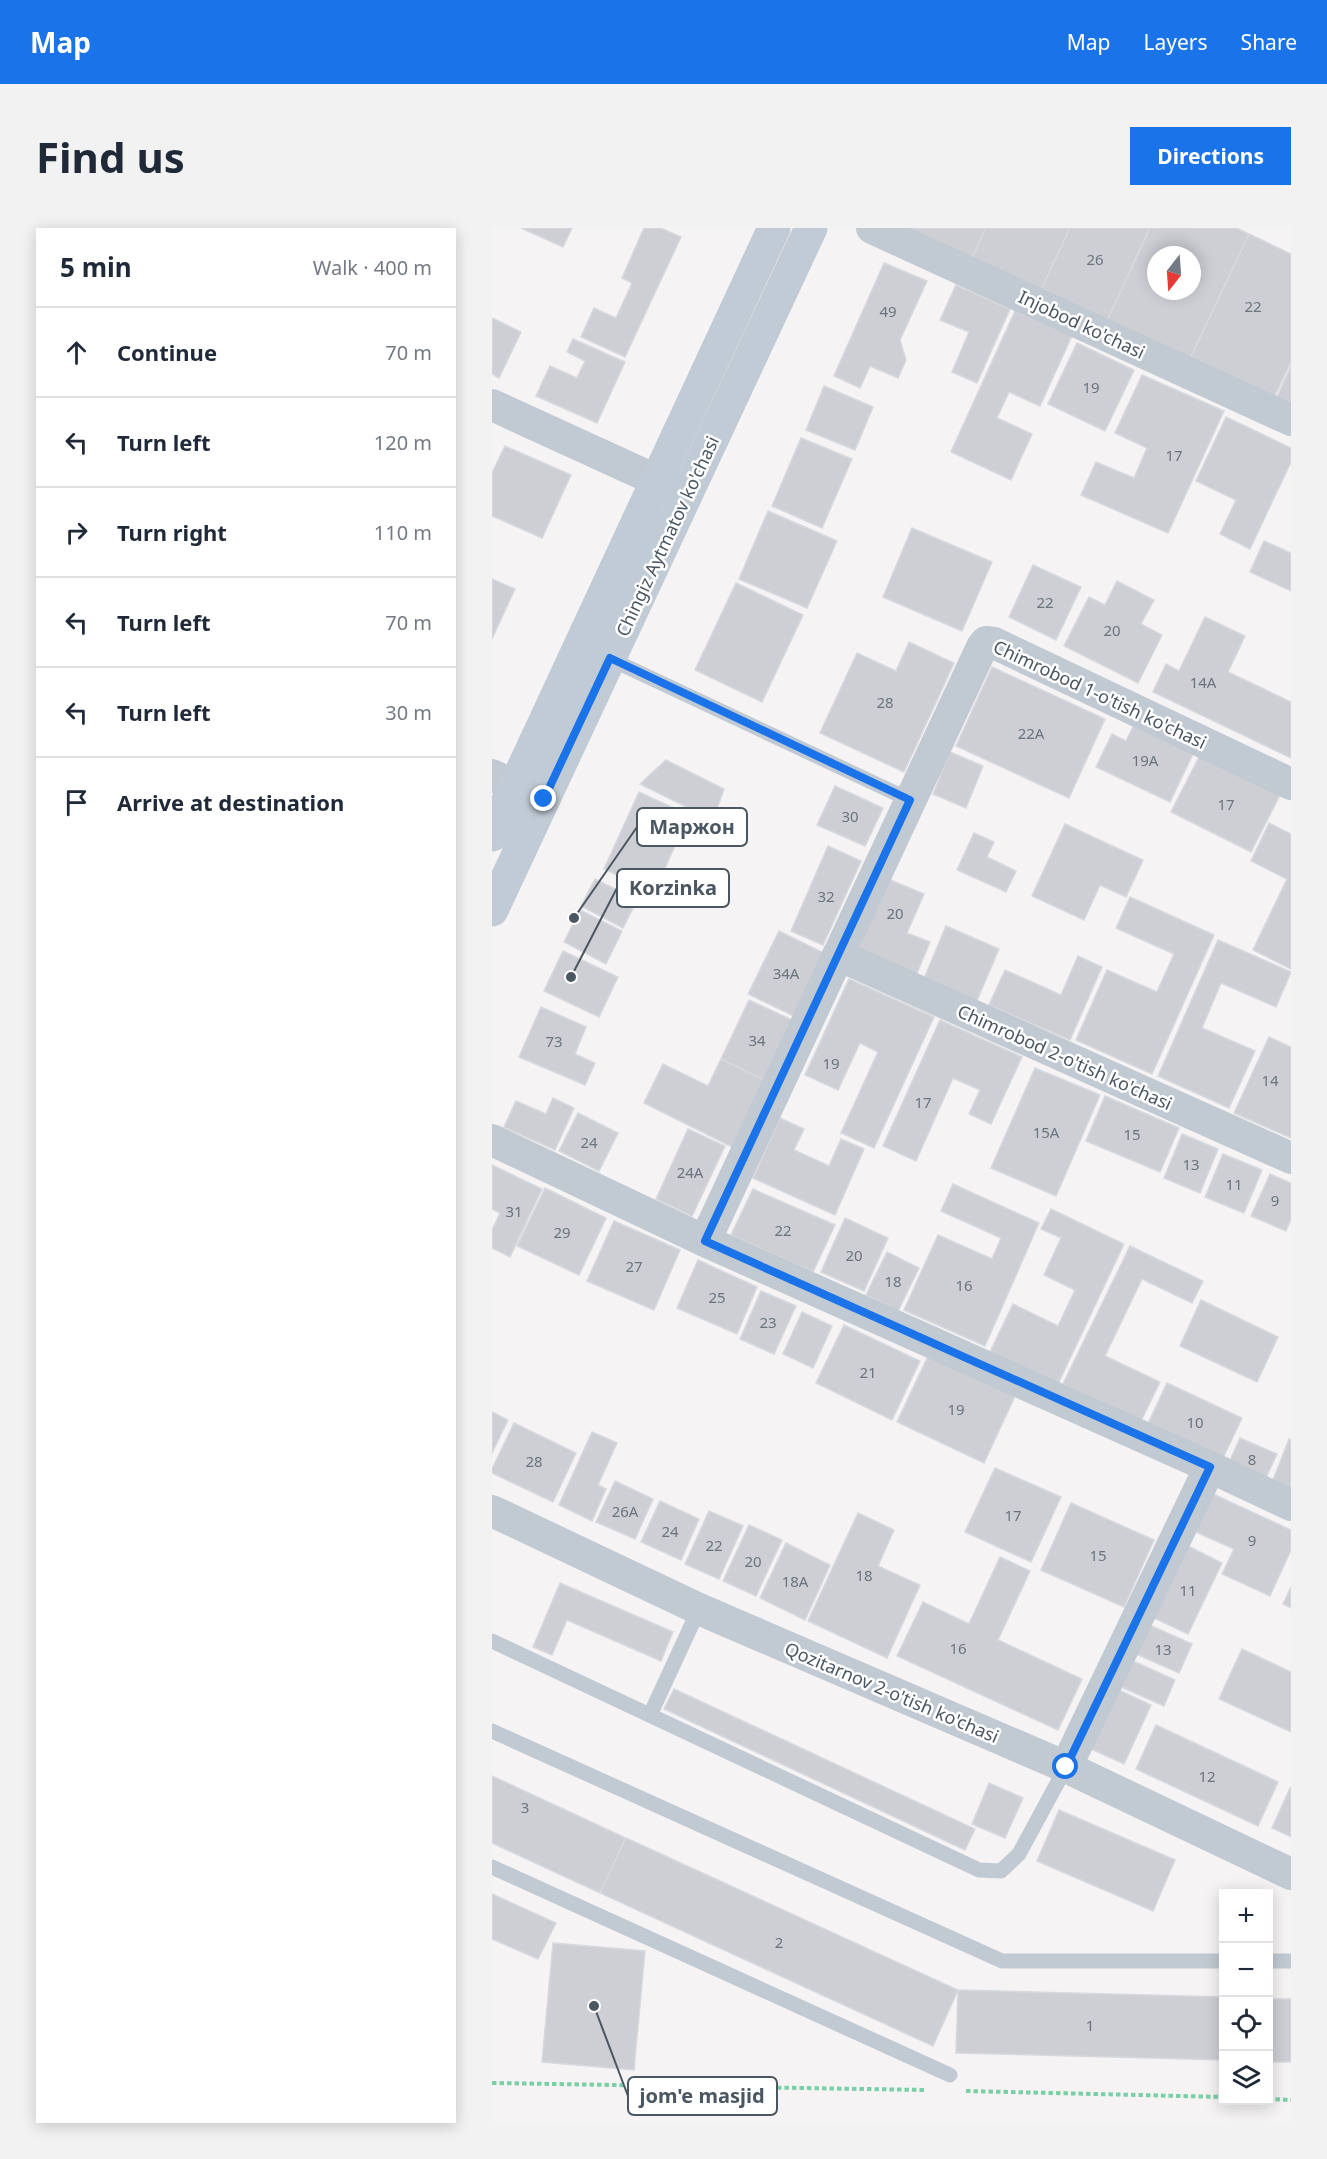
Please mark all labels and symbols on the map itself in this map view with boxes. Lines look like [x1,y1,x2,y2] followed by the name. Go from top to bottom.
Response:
[1147,246,1201,300] north arrow
[1086,249,1104,269] house number: 26
[1015,284,1149,364] street label: Injobod ko'chasi
[1244,296,1262,316] house number: 22
[879,301,897,321] house number: 49
[1082,377,1100,397] house number: 19
[610,432,724,640] street label: Chingiz Aytmatov ko'chasi
[1165,445,1183,465] house number: 17
[1036,592,1054,612] house number: 22
[1103,620,1121,640] house number: 20
[990,634,1210,754] street label: Chimrobod 1-o'tish ko'chasi
[1190,672,1217,692] house number: 14А
[876,692,894,712] house number: 28
[1018,723,1045,743] house number: 22А
[1132,750,1159,770] house number: 19А
[530,785,556,811] route end
[1217,794,1235,814] house number: 17
[841,806,859,826] house number: 30
[637,808,747,846] callout: Маржон
[649,813,735,840] text: Маржон
[617,869,729,907] callout: Korzinka
[629,874,717,901] text: Korzinka
[817,886,835,906] house number: 32
[886,903,904,923] house number: 20
[773,963,800,983] house number: 34А
[954,999,1176,1115] street label: Chimrobod 2-o'tish ko'chasi
[748,1030,766,1050] house number: 34
[545,1031,563,1051] house number: 73
[822,1053,840,1073] house number: 19
[1261,1070,1279,1090] house number: 14
[914,1092,932,1112] house number: 17
[1033,1122,1060,1142] house number: 15А
[1123,1124,1141,1144] house number: 15
[580,1132,598,1152] house number: 24
[1182,1154,1200,1174] house number: 13
[677,1162,704,1182] house number: 24А
[1225,1174,1243,1194] house number: 11
[1271,1190,1279,1210] house number: 9
[505,1201,523,1221] house number: 31
[774,1220,792,1240] house number: 22
[553,1222,571,1242] house number: 29
[845,1245,863,1265] house number: 20
[625,1256,643,1276] house number: 27
[884,1271,902,1291] house number: 18
[955,1275,973,1295] house number: 16
[708,1287,726,1307] house number: 25
[759,1312,777,1332] house number: 23
[859,1362,877,1382] house number: 21
[947,1399,965,1419] house number: 19
[1186,1412,1204,1432] house number: 10
[1248,1449,1256,1469] house number: 8
[525,1451,543,1471] house number: 28
[612,1501,639,1521] house number: 26А
[1004,1505,1022,1525] house number: 17
[661,1521,679,1541] house number: 24
[1248,1530,1256,1550] house number: 9
[705,1535,723,1555] house number: 22
[1089,1545,1107,1565] house number: 15
[744,1551,762,1571] house number: 20
[855,1565,873,1585] house number: 18
[782,1571,809,1591] house number: 18А
[1179,1580,1197,1600] house number: 11
[781,1636,1003,1748] street label: Qozitarnov 2-o'tish ko'chasi
[949,1638,967,1658] house number: 16
[1154,1639,1172,1659] house number: 13
[1052,1753,1078,1779] route start
[1198,1766,1216,1786] house number: 12
[521,1797,529,1817] house number: 3
[775,1932,783,1952] house number: 2
[1086,2015,1094,2035] house number: 1
[628,2077,777,2115] callout: jom'e masjid
[637,2082,765,2109] text: jom'e masjid

